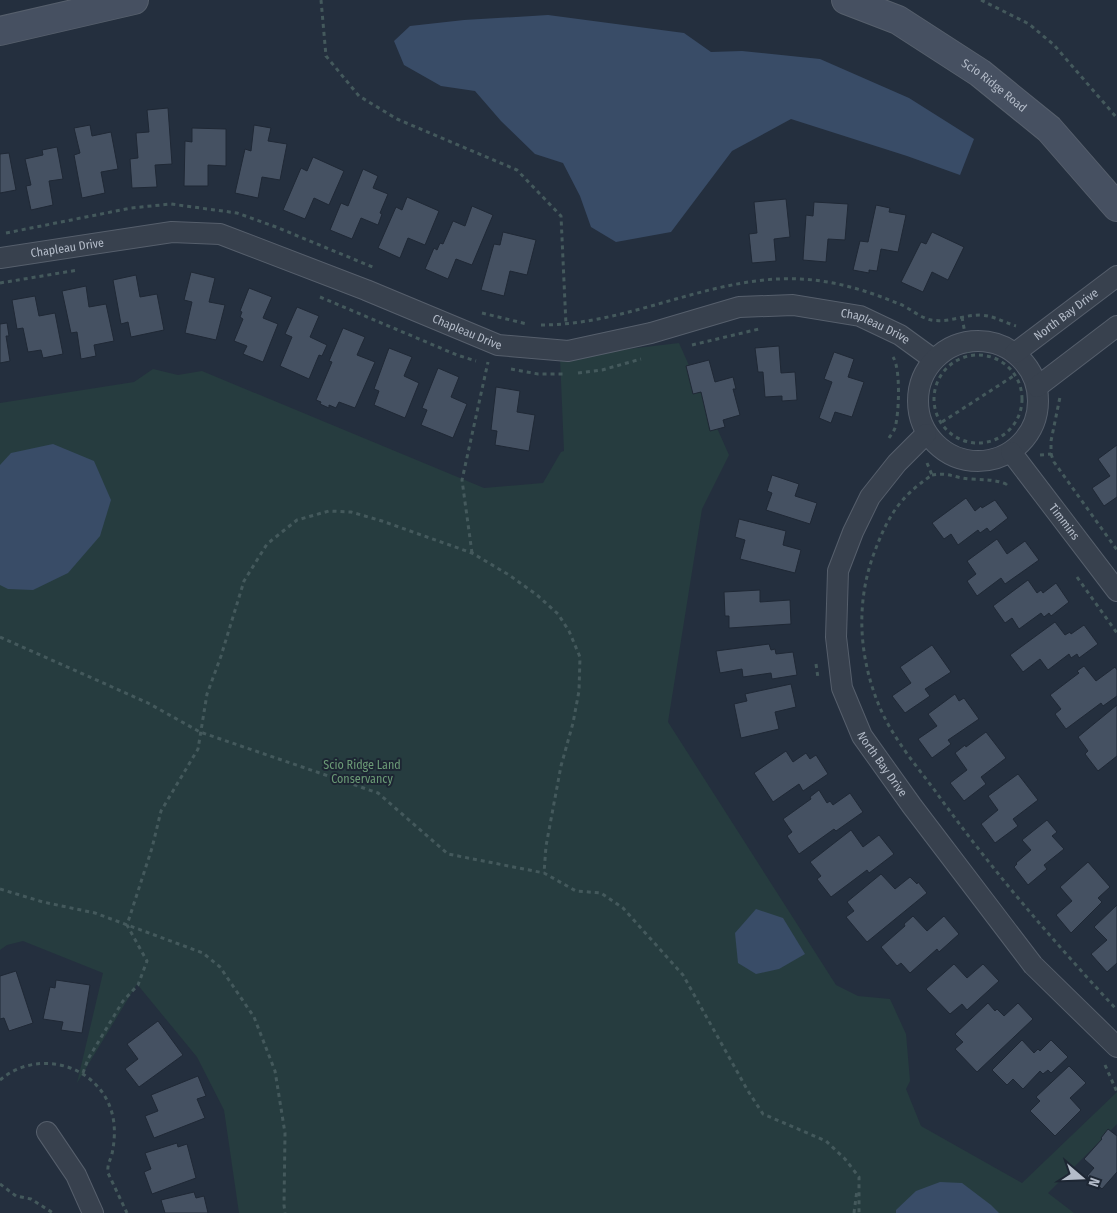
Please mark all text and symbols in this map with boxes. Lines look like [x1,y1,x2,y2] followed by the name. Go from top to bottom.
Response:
[959,56,1029,115] street label: Scio Ridge Road
[30,235,105,260] street label: Chapleau Drive
[1031,286,1101,343] street label: North Bay Drive
[840,306,913,347] street label: Chapleau Drive
[430,311,502,352] street label: Chapleau Drive
[1046,501,1083,543] street label: Timmins
[854,730,910,799] street label: North Bay Drive
[323,758,401,786] park label: Scio Ridge Land Conservancy
[1057,1153,1107,1203] north arrow
[1084,1175,1103,1189] text: N

